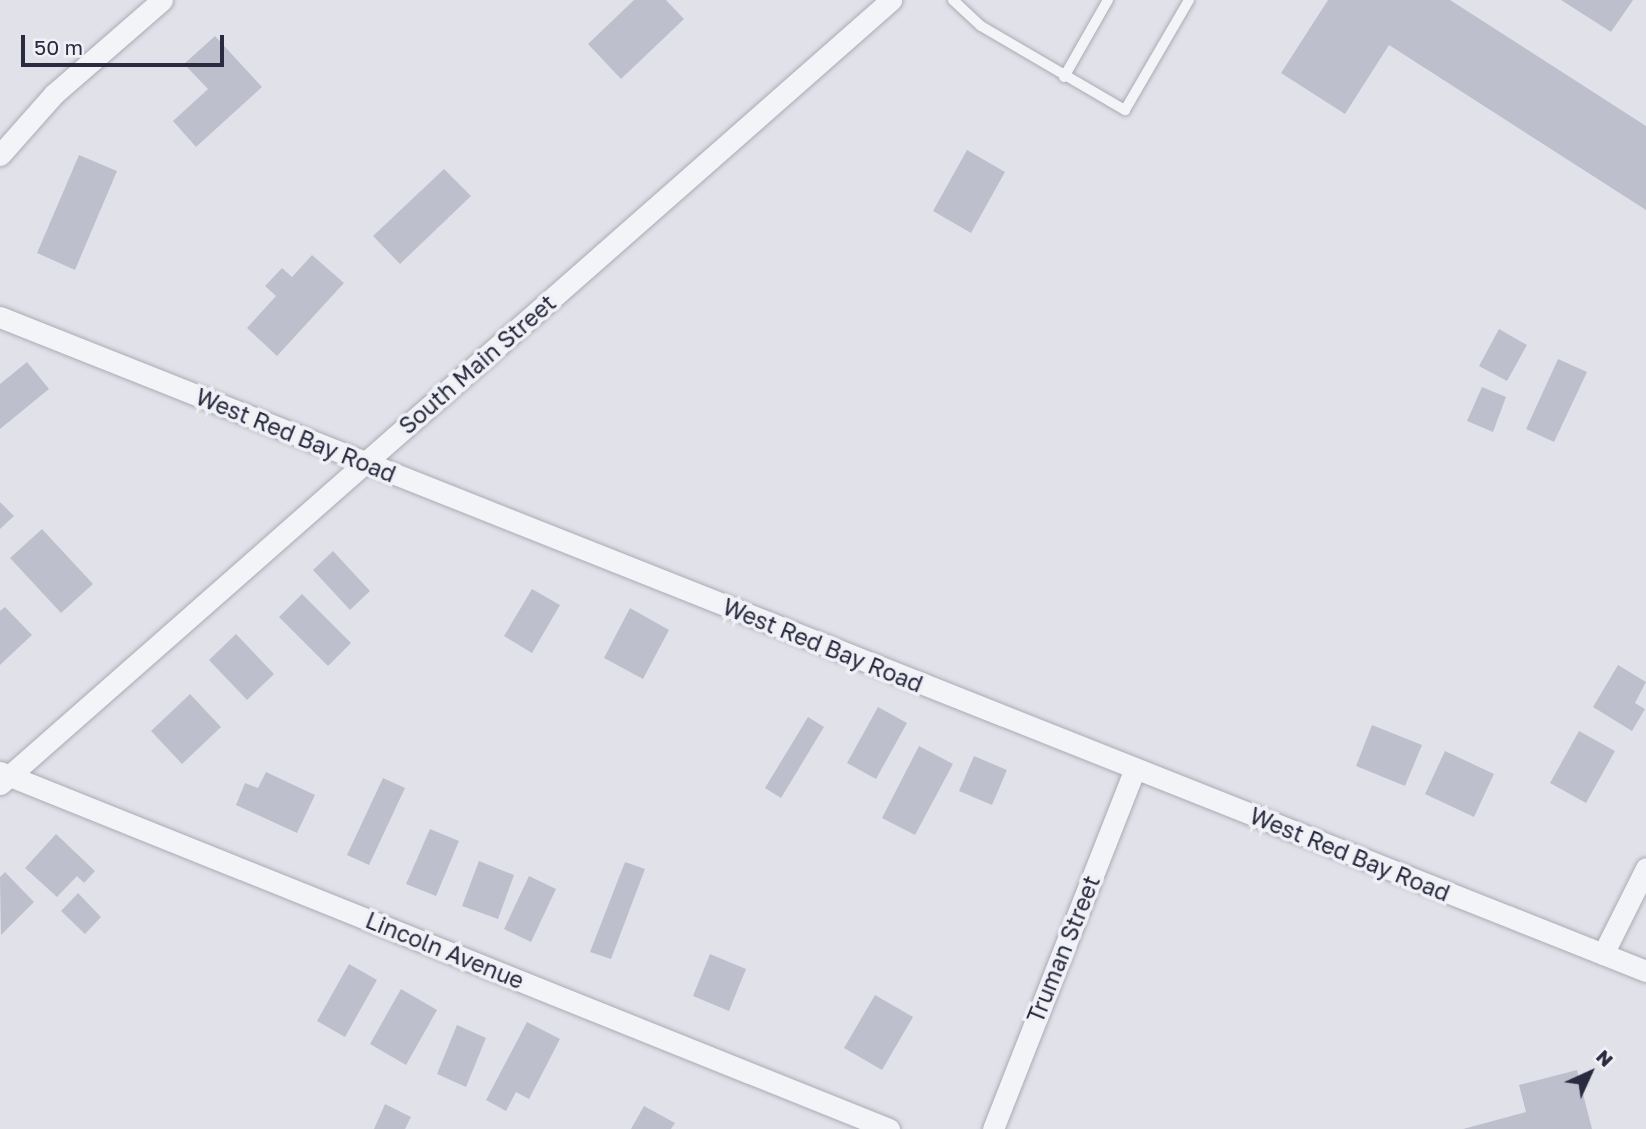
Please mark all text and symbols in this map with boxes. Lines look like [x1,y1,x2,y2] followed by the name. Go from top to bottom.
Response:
[24,21,228,65] scale bar
[34,34,83,60] text: 50 m
[393,288,561,440] street label: South Main Street
[192,382,400,488] street label: West Red Bay Road
[719,592,927,698] street label: West Red Bay Road
[1246,801,1454,907] street label: West Red Bay Road
[1021,871,1105,1027] street label: Truman Street
[362,906,528,994] street label: Lincoln Avenue
[1555,1038,1625,1108] north arrow
[1592,1045,1618,1071] text: N

